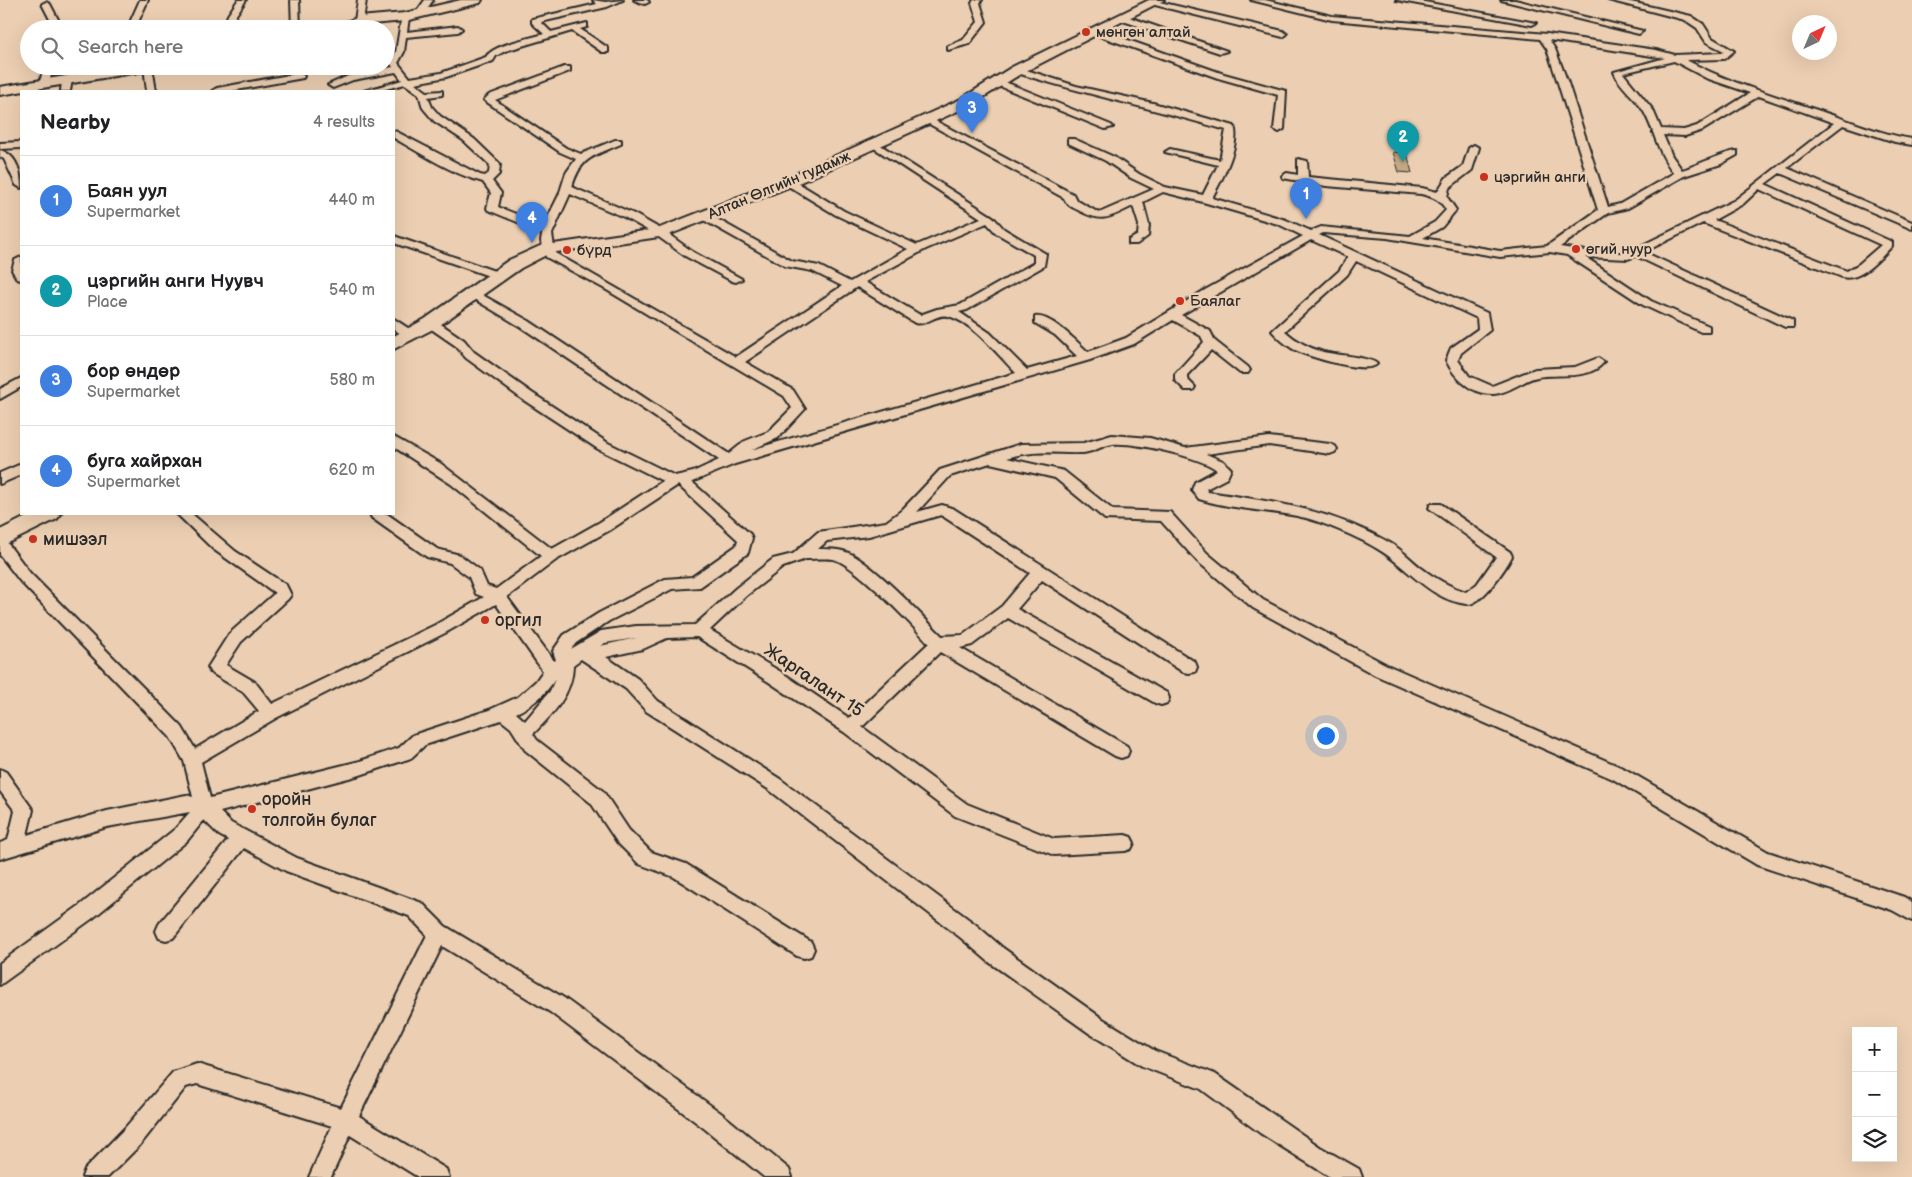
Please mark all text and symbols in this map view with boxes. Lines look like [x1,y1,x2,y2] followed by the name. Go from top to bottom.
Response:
[1792,15,1837,60] north arrow
[20,20,395,75] search box
[1096,23,1191,42] place label: мөнгөн алтай
[1080,26,1092,38] marker: мөнгөн алтай
[38,34,66,62] icon: search
[78,36,183,59] text: Search here
[956,92,988,133] pin: 3
[40,110,110,135] text: Nearby
[313,113,375,132] text: 4 results
[1387,121,1419,162] pin: 2
[704,147,854,224] street label: Алтан Өлгийн гудамж
[1494,168,1586,187] place label: цэргийн анги
[1478,171,1490,183] marker: цэргийн анги
[1290,178,1322,219] pin: 1
[87,180,167,203] text: Баян уул
[53,191,59,210] text: 1
[329,191,375,210] text: 440 m
[516,202,548,243] pin: 4
[87,203,180,222] text: Supermarket
[1586,240,1652,259] place label: өгий нуур
[577,241,611,260] place label: бүрд
[1570,243,1582,255] marker: өгий нуур
[561,244,573,256] marker: бүрд
[87,270,264,293] text: цэргийн анги Нуувч
[51,281,61,300] text: 2
[329,281,375,300] text: 540 m
[1190,292,1241,311] place label: Баялаг
[87,293,128,312] text: Place
[1174,295,1186,307] marker: Баялаг
[87,360,180,383] text: бор өндөр
[51,371,61,390] text: 3
[330,371,375,390] text: 580 m
[87,383,180,402] text: Supermarket
[87,450,202,473] text: буга хайрхан
[51,461,61,480] text: 4
[329,461,375,480] text: 620 m
[87,473,180,492] text: Supermarket
[43,529,107,550] place label: мишээл
[27,533,39,545] marker: мишээл
[495,610,542,631] place label: оргил
[479,614,491,626] marker: оргил
[760,639,867,721] street label: Жаргалант 15
[1313,723,1339,749] your location
[262,789,377,831] place label: оройн толгойн булаг
[246,803,258,815] marker: оройн толгойн булаг
[1852,1027,1897,1162] map controls
[1852,1027,1897,1072] button: +
[1852,1072,1897,1117] button: −
[1852,1117,1897,1162] button: layers

